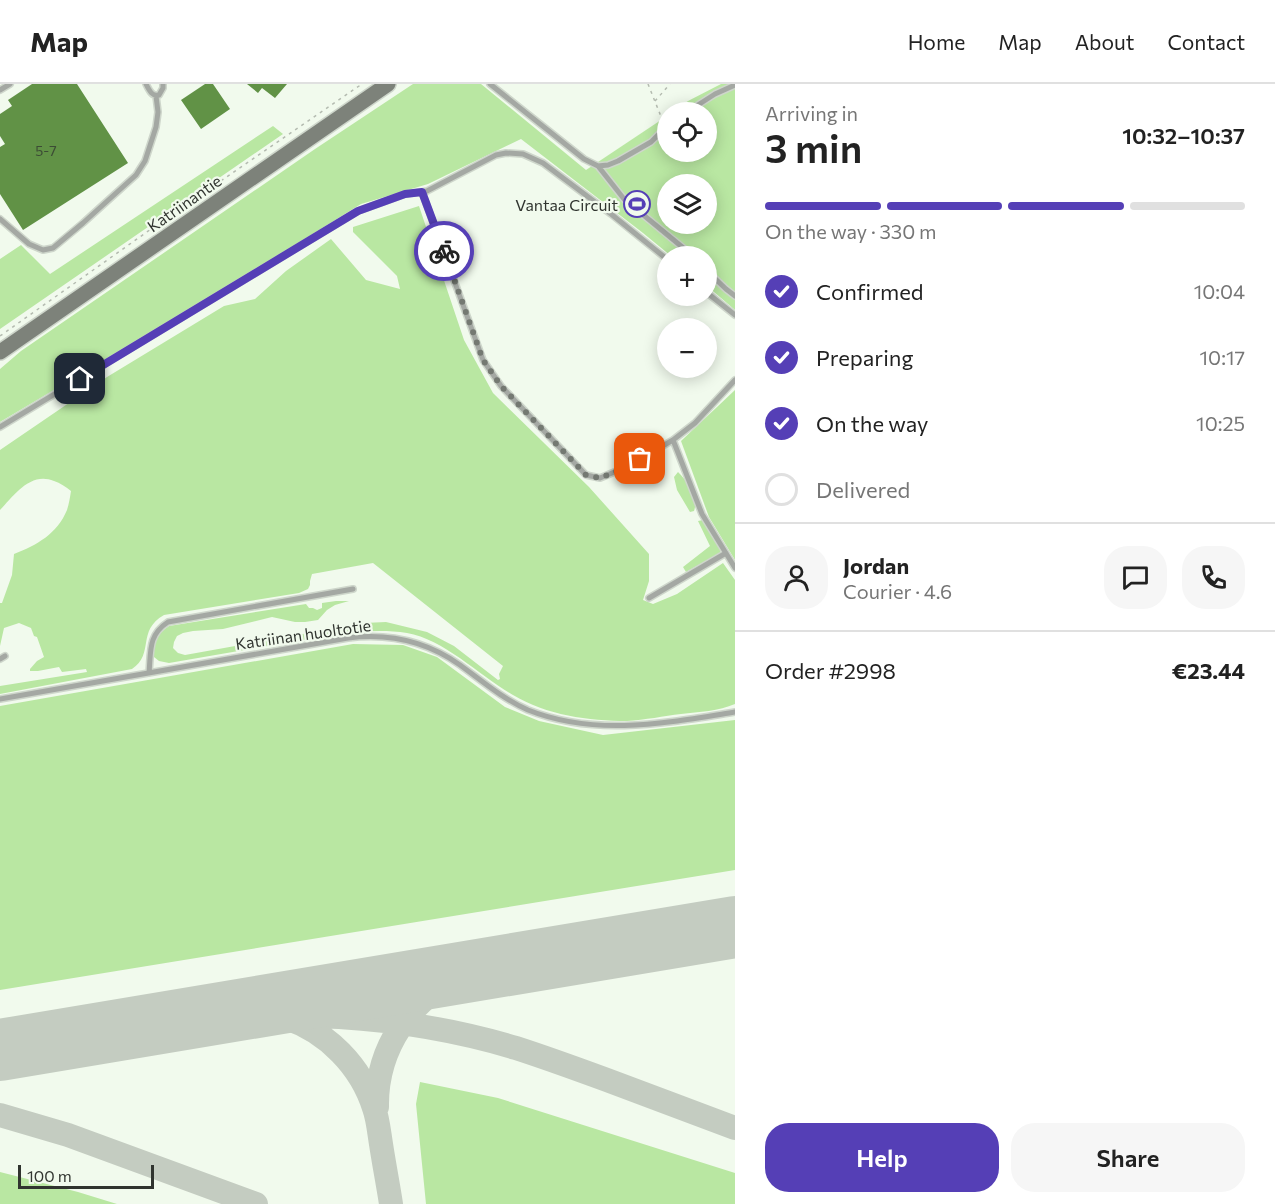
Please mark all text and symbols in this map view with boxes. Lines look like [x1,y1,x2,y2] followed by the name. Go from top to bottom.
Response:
[30,24,88,58] text: Map
[908,29,965,54] text: Home
[998,29,1042,54] text: Map
[1075,29,1134,54] text: About
[1167,29,1245,54] text: Contact
[765,101,858,125] text: Arriving in
[657,102,717,378] map controls
[657,102,717,162] button: locate
[1122,122,1245,149] text: 10:32–10:37
[765,123,862,171] text: 3 min
[35,142,57,159] house number: 5-7
[143,171,225,235] street label: Katriinantie
[657,174,717,234] button: layers
[622,189,652,219] sports icon: Vantaa Circuit
[515,195,618,214] place label: Vantaa Circuit
[765,219,937,243] text: On the way · 330 m
[414,221,474,281] courier
[428,235,461,268] icon: bike
[657,246,717,306] button: +
[765,275,798,308] icon: check
[816,278,923,305] text: Confirmed
[1194,279,1245,303] text: 10:04
[657,318,717,378] button: −
[765,341,798,374] icon: check
[816,344,913,371] text: Preparing
[1200,345,1245,369] text: 10:17
[54,353,105,404] pin
[63,362,96,395] icon: home
[765,407,798,440] icon: check
[816,410,928,437] text: On the way
[1196,411,1245,435] text: 10:25
[614,433,665,484] pin
[623,442,656,475] icon: bag
[816,476,910,503] text: Delivered
[765,546,828,609] button: person
[1104,546,1167,609] button: chat
[1182,546,1245,609] button: phone
[843,552,909,579] text: Jordan
[843,579,952,603] text: Courier · 4.6
[234,615,372,653] street label: Katriinan huoltotie
[765,657,896,684] text: Order #2998
[1172,657,1245,684] text: €23.44
[765,1123,999,1192] button: Help
[1011,1123,1245,1192] button: Share
[18,1162,154,1190] scale bar
[27,1166,72,1185] text: 100 m

